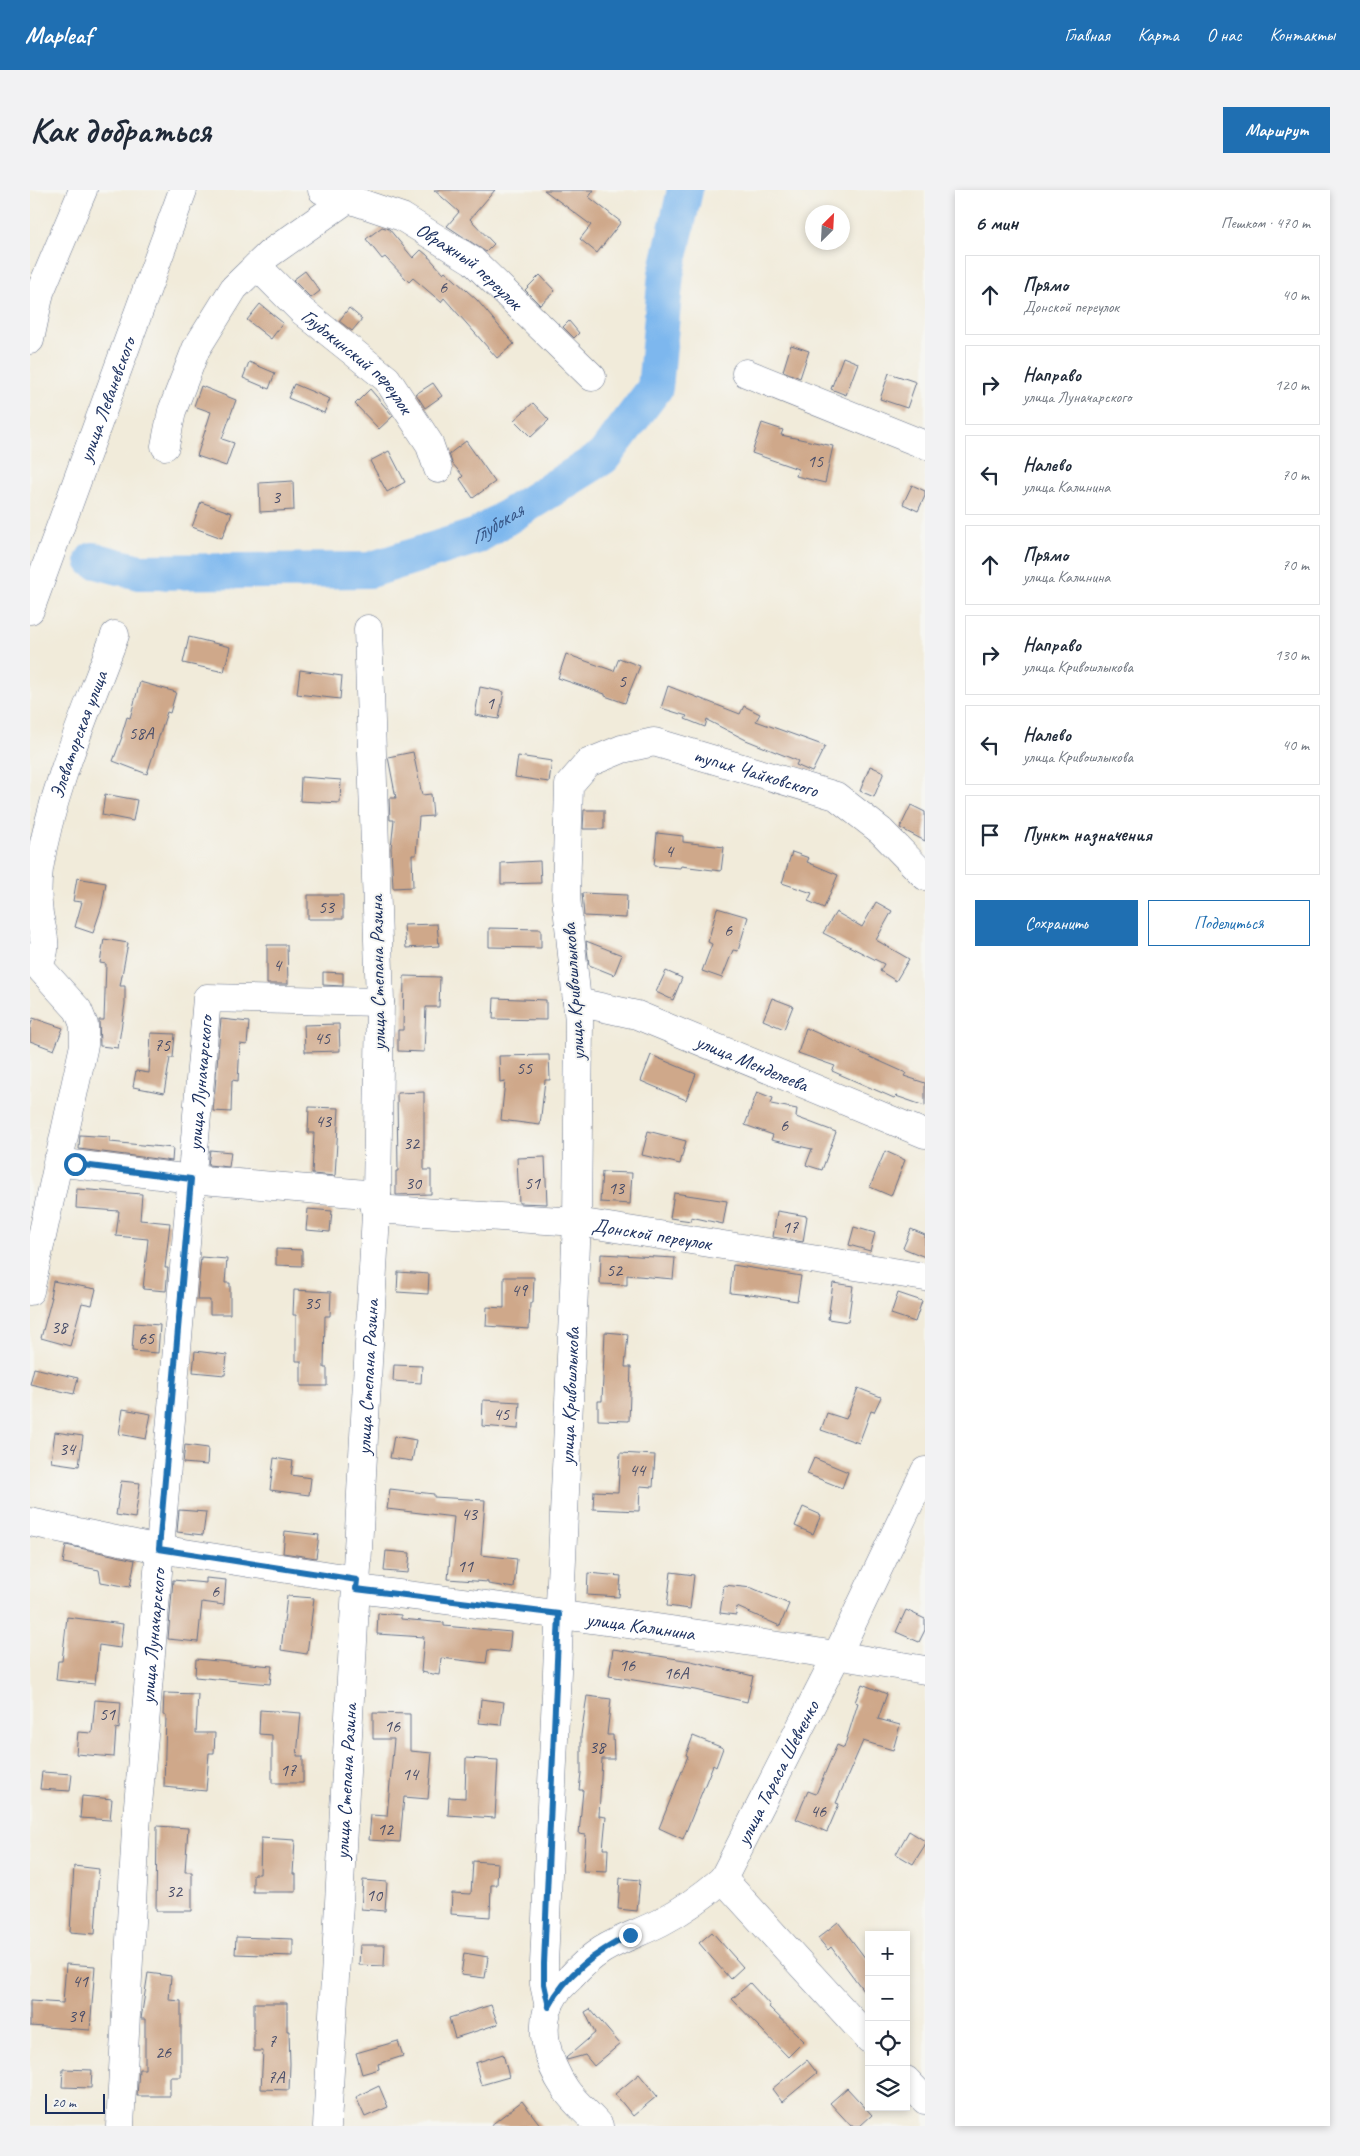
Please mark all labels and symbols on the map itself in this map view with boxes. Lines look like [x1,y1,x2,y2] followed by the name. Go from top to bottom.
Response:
[805,205,850,250] north arrow
[411,217,529,316] street label: Овражный переулок
[439,276,448,298] house number: 6
[296,303,419,420] street label: Глубокинский переулок
[73,332,142,466] street label: улица Леваневского
[807,450,824,472] house number: 15
[272,486,282,508] house number: 3
[468,496,530,550] water label: Глубокая
[44,666,114,802] street label: Элеваторская улица
[618,670,627,692] house number: 5
[486,692,495,714] house number: 1
[128,722,155,744] house number: 58А
[691,743,822,803] street label: тупик Чайковского
[665,840,675,862] house number: 4
[364,893,391,1052] street label: улица Степана Разина
[318,896,336,918] house number: 53
[724,919,733,941] house number: 6
[556,921,591,1062] street label: улица Кривошлыкова
[273,954,283,976] house number: 4
[182,1013,219,1153] street label: улица Луначарского
[314,1027,331,1049] house number: 45
[691,1028,814,1098] street label: улица Менделеева
[154,1034,171,1056] house number: 75
[516,1057,533,1079] house number: 55
[315,1110,333,1132] house number: 43
[780,1114,789,1136] house number: 6
[403,1132,421,1154] house number: 32
[64,1153,87,1176] route start
[405,1172,423,1194] house number: 30
[524,1172,541,1194] house number: 51
[608,1177,626,1199] house number: 13
[590,1213,714,1256] street label: Донской переулок
[782,1216,799,1238] house number: 17
[606,1259,624,1281] house number: 52
[511,1279,529,1301] house number: 49
[304,1292,321,1314] house number: 35
[351,1297,384,1457] street label: улица Степана Разина
[51,1316,69,1338] house number: 38
[554,1325,585,1466] street label: улица Кривошлыкова
[138,1327,155,1349] house number: 65
[493,1403,510,1425] house number: 45
[59,1438,77,1460] house number: 34
[629,1459,647,1481] house number: 44
[461,1503,479,1525] house number: 43
[457,1555,474,1577] house number: 11
[135,1566,171,1706] street label: улица Луначарского
[211,1580,220,1602] house number: 6
[584,1606,698,1646] street label: улица Калинина
[619,1654,636,1676] house number: 16
[663,1662,690,1684] house number: 16А
[730,1696,825,1850] street label: улица Тараса Шевченко
[329,1701,363,1861] street label: улица Степана Разина
[99,1703,116,1725] house number: 51
[384,1715,401,1737] house number: 16
[589,1736,607,1758] house number: 38
[280,1759,297,1781] house number: 17
[402,1763,420,1785] house number: 14
[810,1800,827,1822] house number: 46
[377,1818,395,1840] house number: 12
[166,1880,184,1902] house number: 32
[366,1884,384,1906] house number: 10
[619,1924,642,1947] route end
[72,1970,89,1992] house number: 41
[68,2005,86,2027] house number: 39
[268,2030,277,2052] house number: 7
[155,2041,172,2063] house number: 26
[267,2066,286,2088] house number: 7А
[45,2091,105,2114] scale bar

